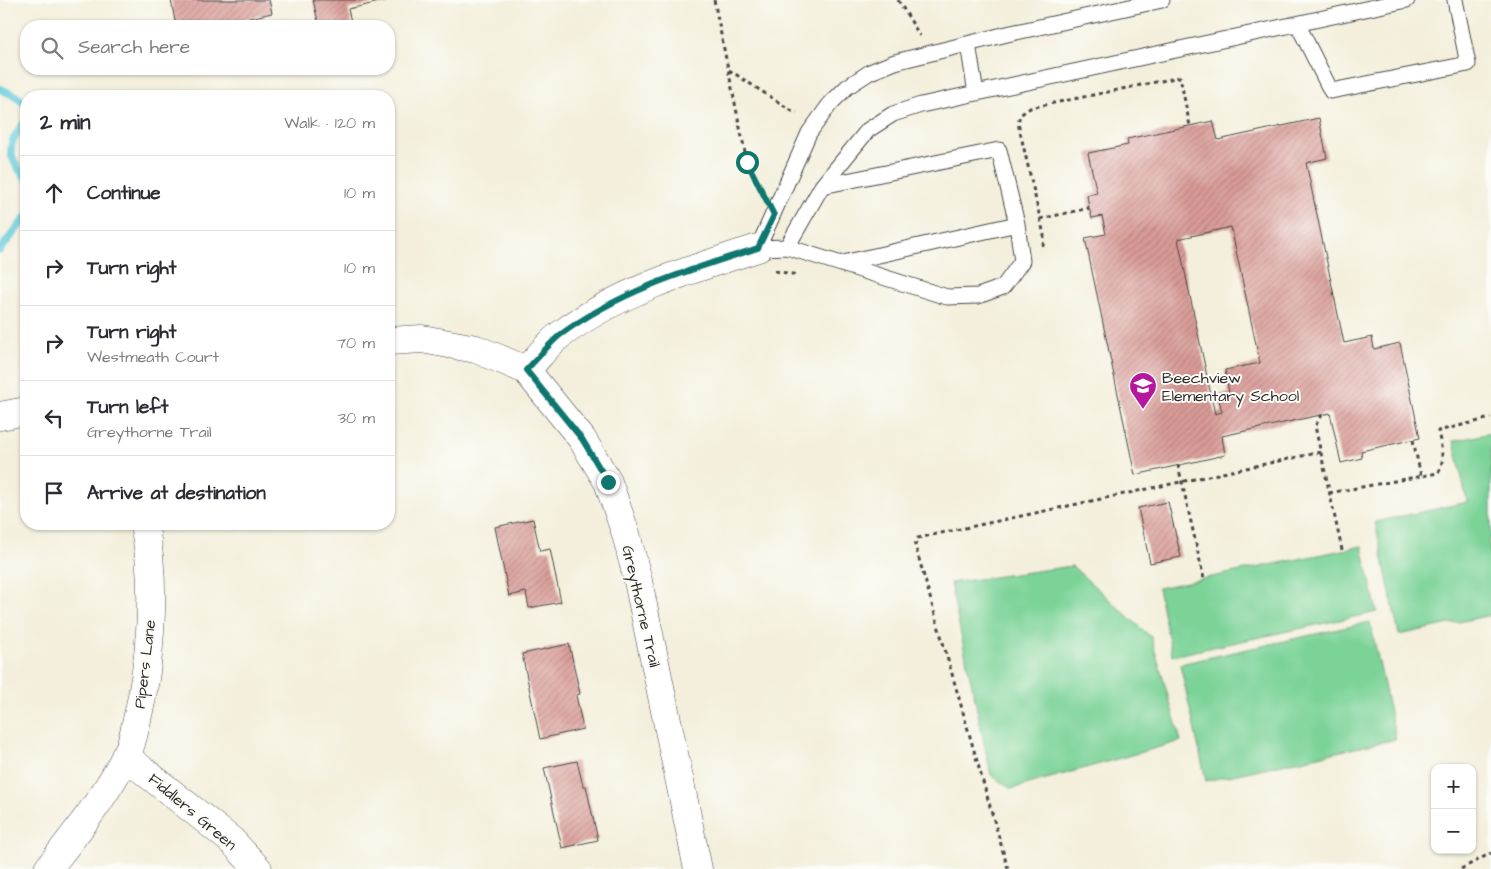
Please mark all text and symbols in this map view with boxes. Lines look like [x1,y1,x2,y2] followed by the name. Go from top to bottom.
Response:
[20,20,395,75] search box
[38,34,66,62] icon: search
[78,34,190,61] text: Search here
[40,108,90,137] text: 2 min
[284,112,375,134] text: Walk · 120 m
[736,151,759,174] route start
[40,179,68,207] icon: ahead
[87,180,161,207] text: Continue
[344,182,375,204] text: 10 m
[40,254,68,282] icon: right
[87,255,176,282] text: Turn right
[344,257,375,279] text: 10 m
[87,319,176,346] text: Turn right
[40,329,68,357] icon: right
[336,332,375,354] text: 70 m
[87,346,219,368] text: Westmeath Court
[1162,367,1299,408] place label: Beechview Elementary School
[1128,371,1158,410] school or university icon: Beechview Elementary School
[87,394,168,421] text: Turn left
[40,404,68,432] icon: left
[338,407,375,429] text: 30 m
[87,421,212,443] text: Greythorne Trail
[597,471,620,494] route end
[40,479,68,507] icon: arrive
[87,480,266,507] text: Arrive at destination
[615,543,666,670] street label: Greythorne Trail
[129,618,161,710] street label: Pipers Lane
[1431,764,1476,854] map controls
[1431,764,1476,809] button: +
[143,768,241,855] street label: Fiddlers Green
[1431,809,1476,854] button: −

